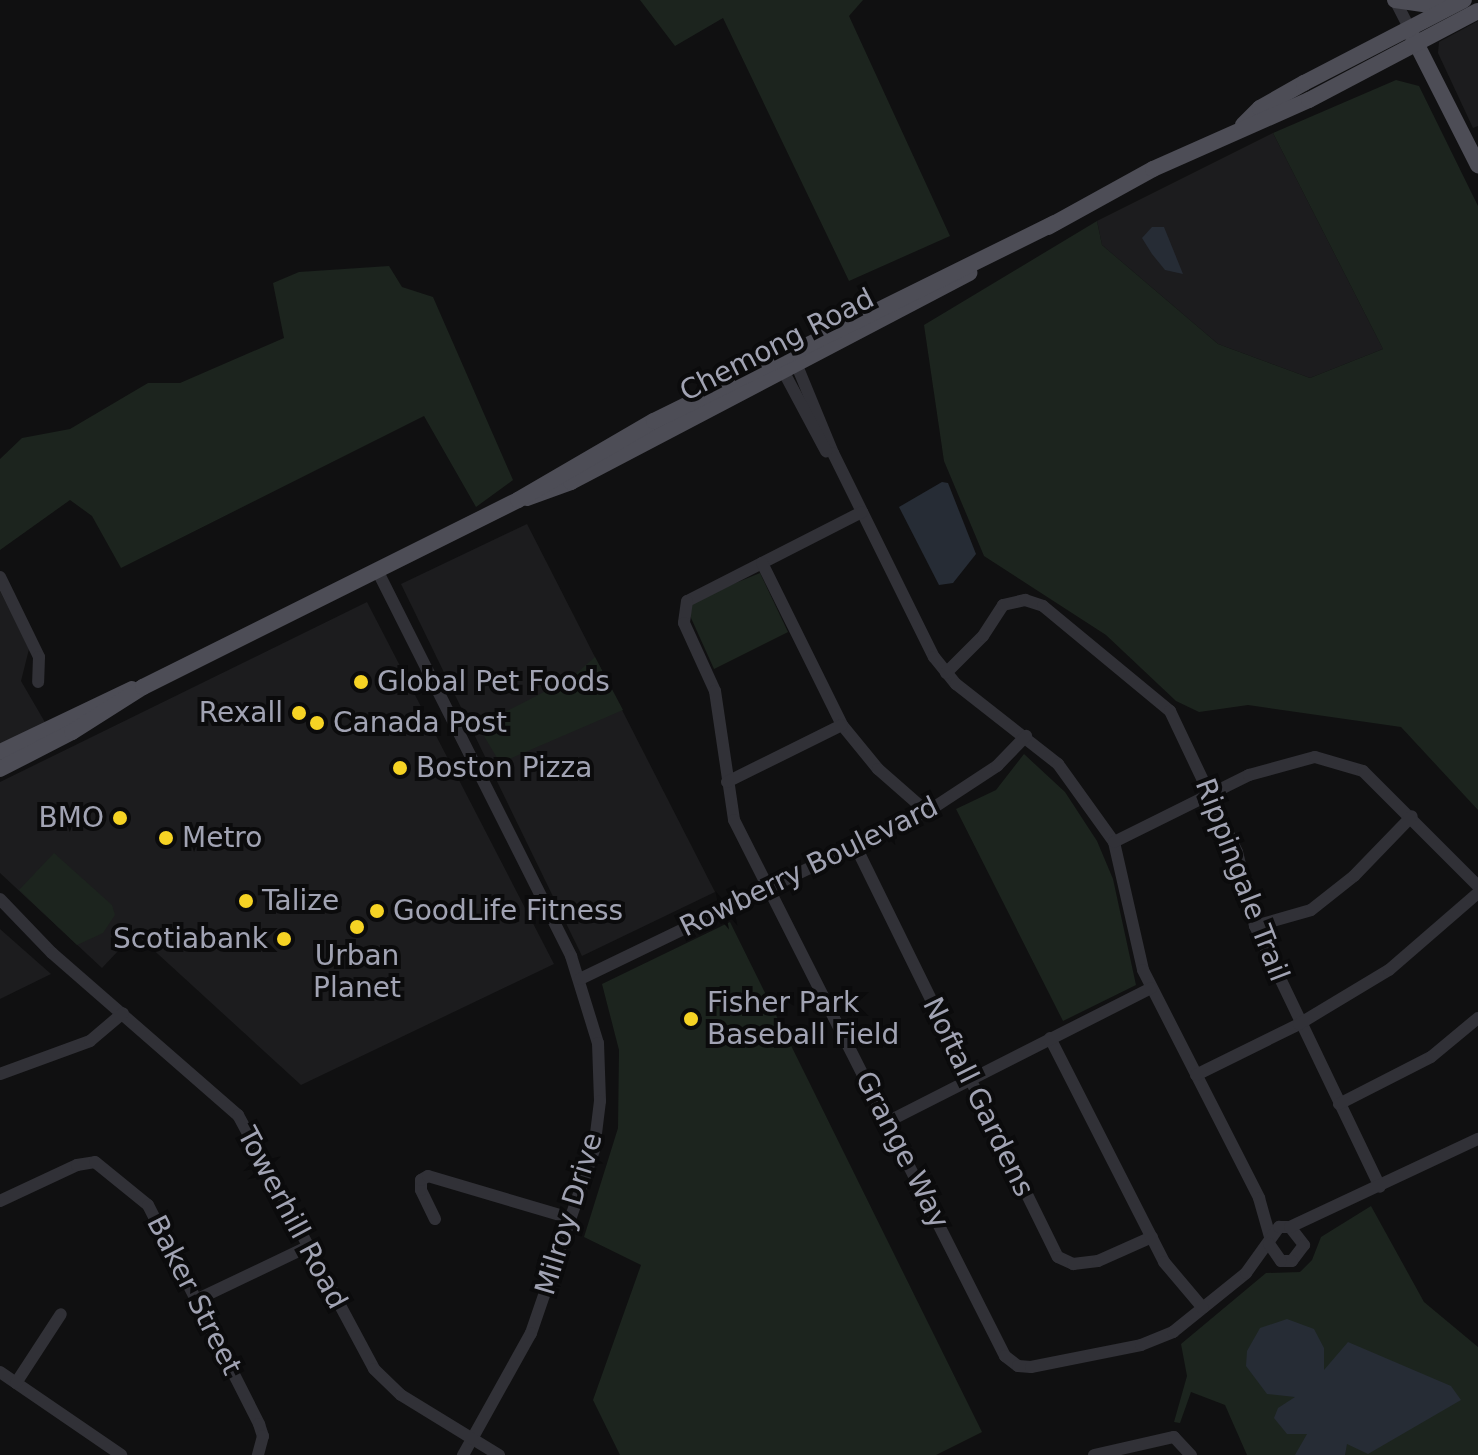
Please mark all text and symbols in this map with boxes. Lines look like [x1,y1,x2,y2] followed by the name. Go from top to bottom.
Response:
[674,282,880,408] street label: Chemong Road
[377,665,610,699] place label: Global Pet Foods
[352,673,370,691] marker: Global Pet Foods
[199,696,283,730] place label: Rexall
[290,704,308,722] marker: Rexall
[333,706,507,740] place label: Canada Post
[308,714,326,732] marker: Canada Post
[416,751,592,785] place label: Boston Pizza
[391,759,409,777] marker: Boston Pizza
[1188,774,1296,986] street label: Rippingale Trail
[675,790,943,944] street label: Rowberry Boulevard
[39,801,104,835] place label: BMO
[111,809,129,827] marker: BMO
[182,821,262,855] place label: Metro
[157,829,175,847] marker: Metro
[262,884,339,918] place label: Talize
[237,892,255,910] marker: Talize
[393,894,623,928] place label: GoodLife Fitness
[368,902,386,920] marker: GoodLife Fitness
[348,918,366,936] marker: Urban Planet
[113,922,268,956] place label: Scotiabank
[275,930,293,948] marker: Scotiabank
[313,939,401,1005] place label: Urban Planet
[707,986,899,1052] place label: Fisher Park Baseball Field
[915,992,1041,1202] street label: Noftall Gardens
[682,1010,700,1028] marker: Fisher Park Baseball Field
[848,1066,956,1234] street label: Grange Way
[230,1121,354,1315] street label: Towerhill Road
[528,1129,610,1299] street label: Milroy Drive
[139,1210,249,1380] street label: Baker Street

